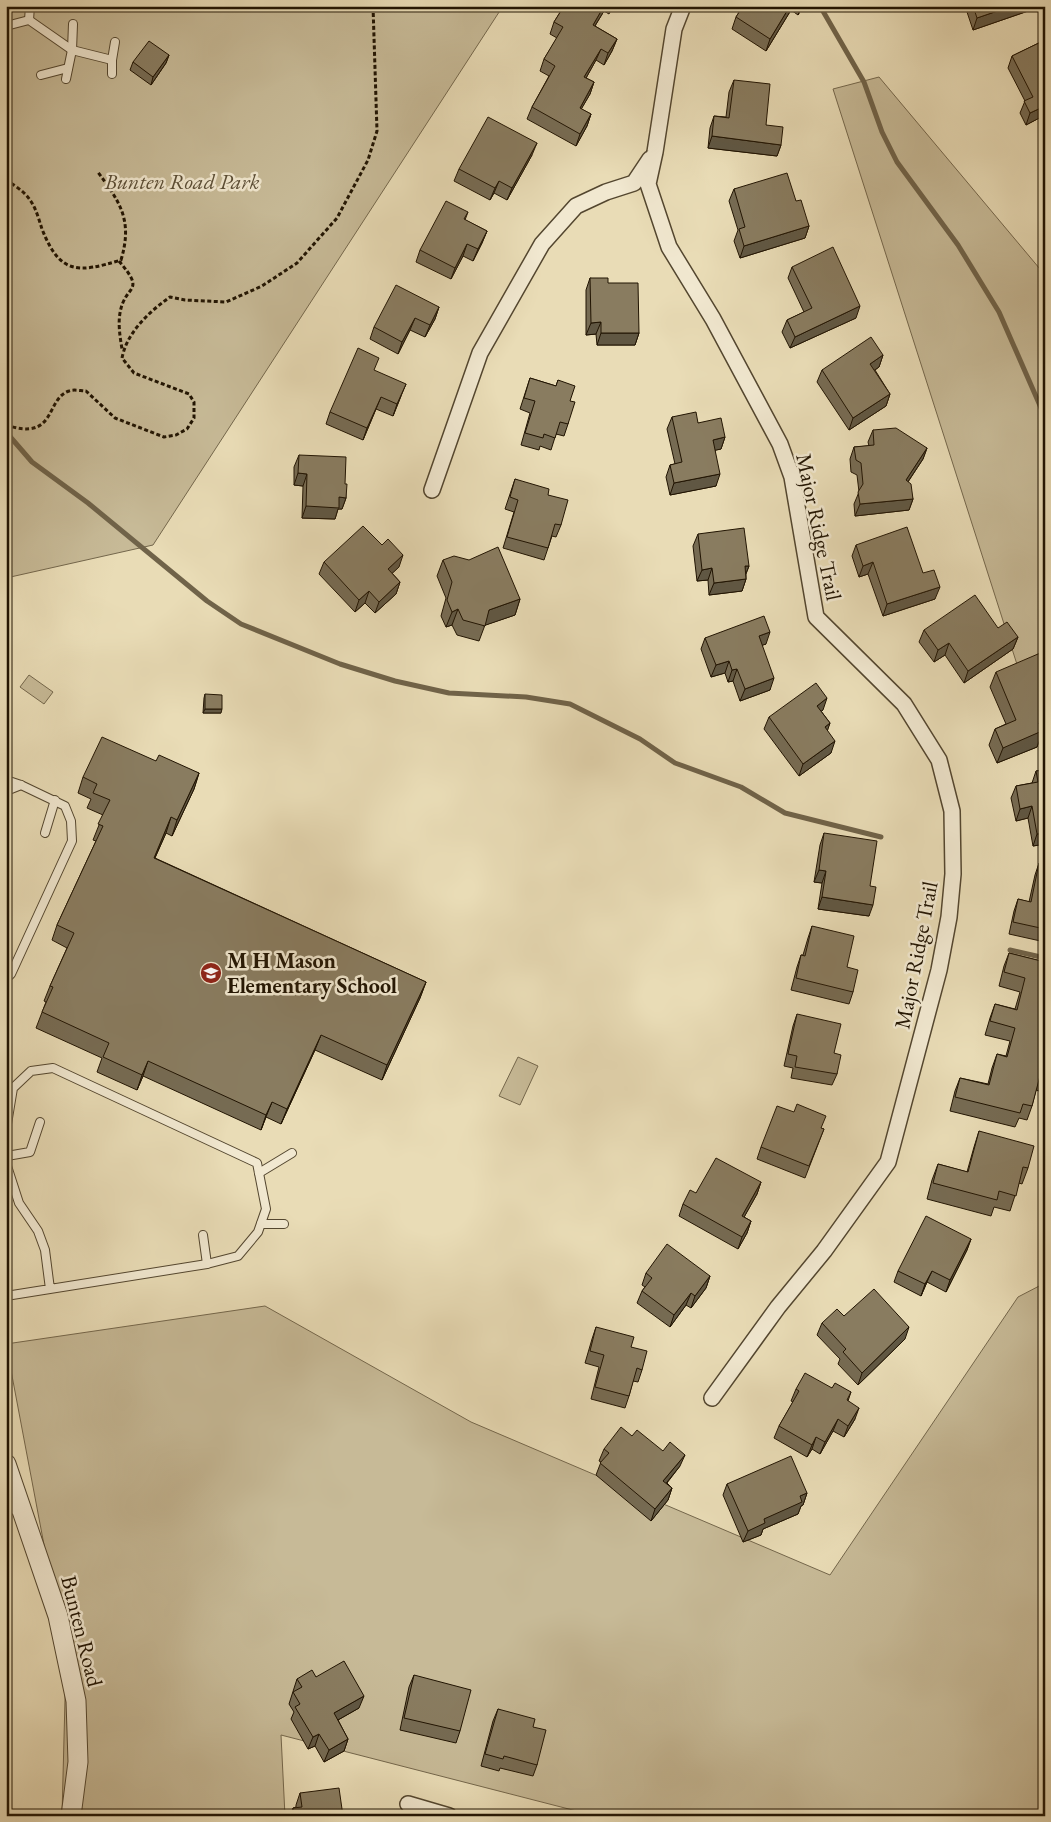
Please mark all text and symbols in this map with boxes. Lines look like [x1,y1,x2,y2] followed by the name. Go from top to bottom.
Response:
[103,167,260,196] park label: Bunten Road Park
[789,451,849,603] street label: Major Ridge Trail
[887,879,945,1031] street label: Major Ridge Trail
[227,946,397,1000] place label: M H Mason Elementary School
[199,961,223,985] school or university icon: M H Mason Elementary School
[54,1572,110,1690] street label: Bunten Road

